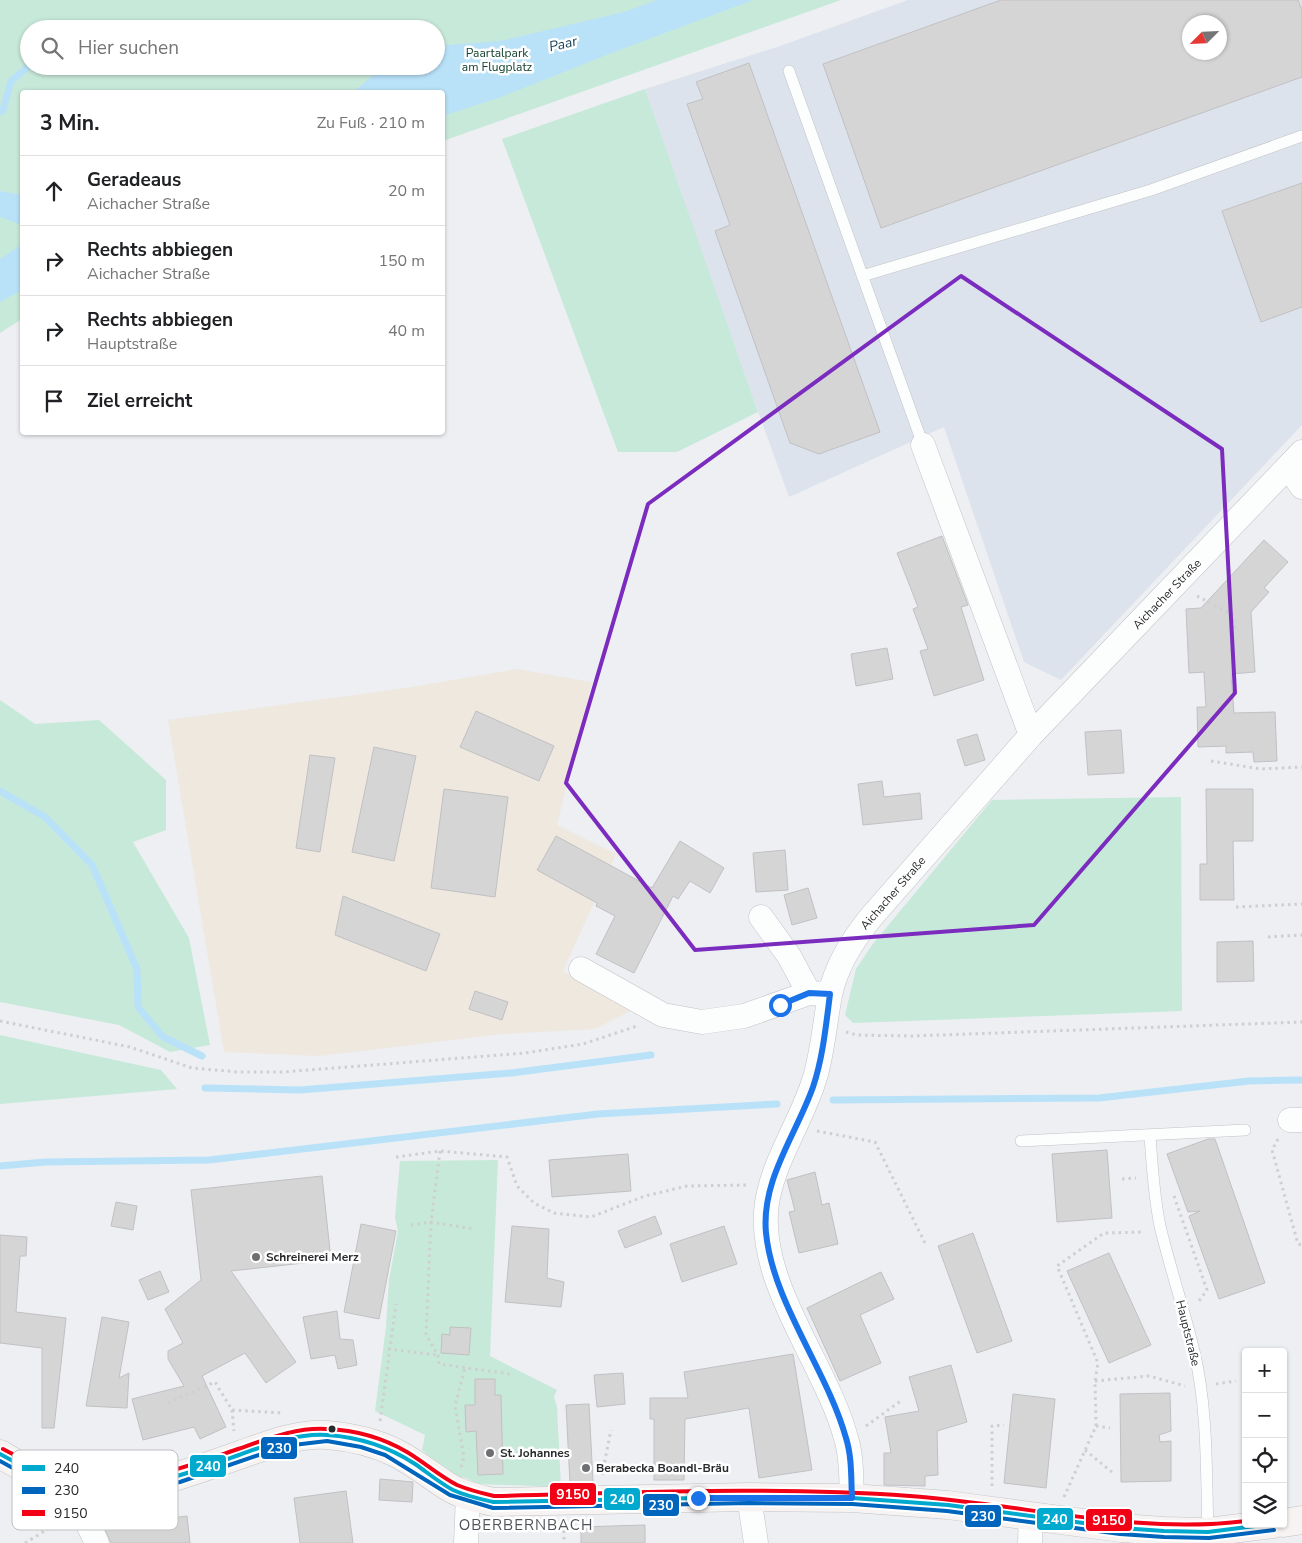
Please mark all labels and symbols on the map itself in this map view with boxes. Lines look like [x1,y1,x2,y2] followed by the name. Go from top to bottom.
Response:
[1182,15,1227,60] north arrow
[547,31,580,56] water label: Paar
[462,45,533,75] park label: Paartalpark am Flugplatz
[1129,555,1205,633] street label: Aichacher Straße
[857,853,929,933] street label: Aichacher Straße
[769,994,792,1017] route start
[266,1249,359,1265] place label: Schreinerei Merz
[250,1251,262,1263] marker: Schreinerei Merz
[1172,1298,1204,1368] street label: Hauptstraße
[327,1424,337,1434] unlabelled marker
[260,1436,298,1460] line badge: 230
[266,1439,292,1458] text: 230
[500,1445,570,1461] place label: St. Johannes
[484,1447,496,1459] marker: St. Johannes
[12,1450,178,1530] legend
[189,1454,227,1478] line badge: 240
[195,1457,221,1476] text: 240
[54,1459,79,1478] text: 240
[596,1460,729,1476] place label: Berabecka Boandl-Bräu
[580,1462,592,1474] marker: Berabecka Boandl-Bräu
[54,1481,79,1500] text: 230
[549,1482,597,1506] line badge: 9150
[556,1485,590,1504] text: 9150
[603,1487,641,1511] line badge: 240
[687,1487,710,1510] route end
[609,1490,635,1509] text: 240
[642,1493,680,1517] line badge: 230
[648,1496,674,1515] text: 230
[54,1504,88,1523] text: 9150
[964,1504,1002,1528] line badge: 230
[970,1507,996,1526] text: 230
[1036,1507,1074,1531] line badge: 240
[1085,1508,1133,1532] line badge: 9150
[1042,1510,1068,1529] text: 240
[1092,1511,1126,1530] text: 9150
[459,1515,593,1535] district label: OBERBERNBACH

